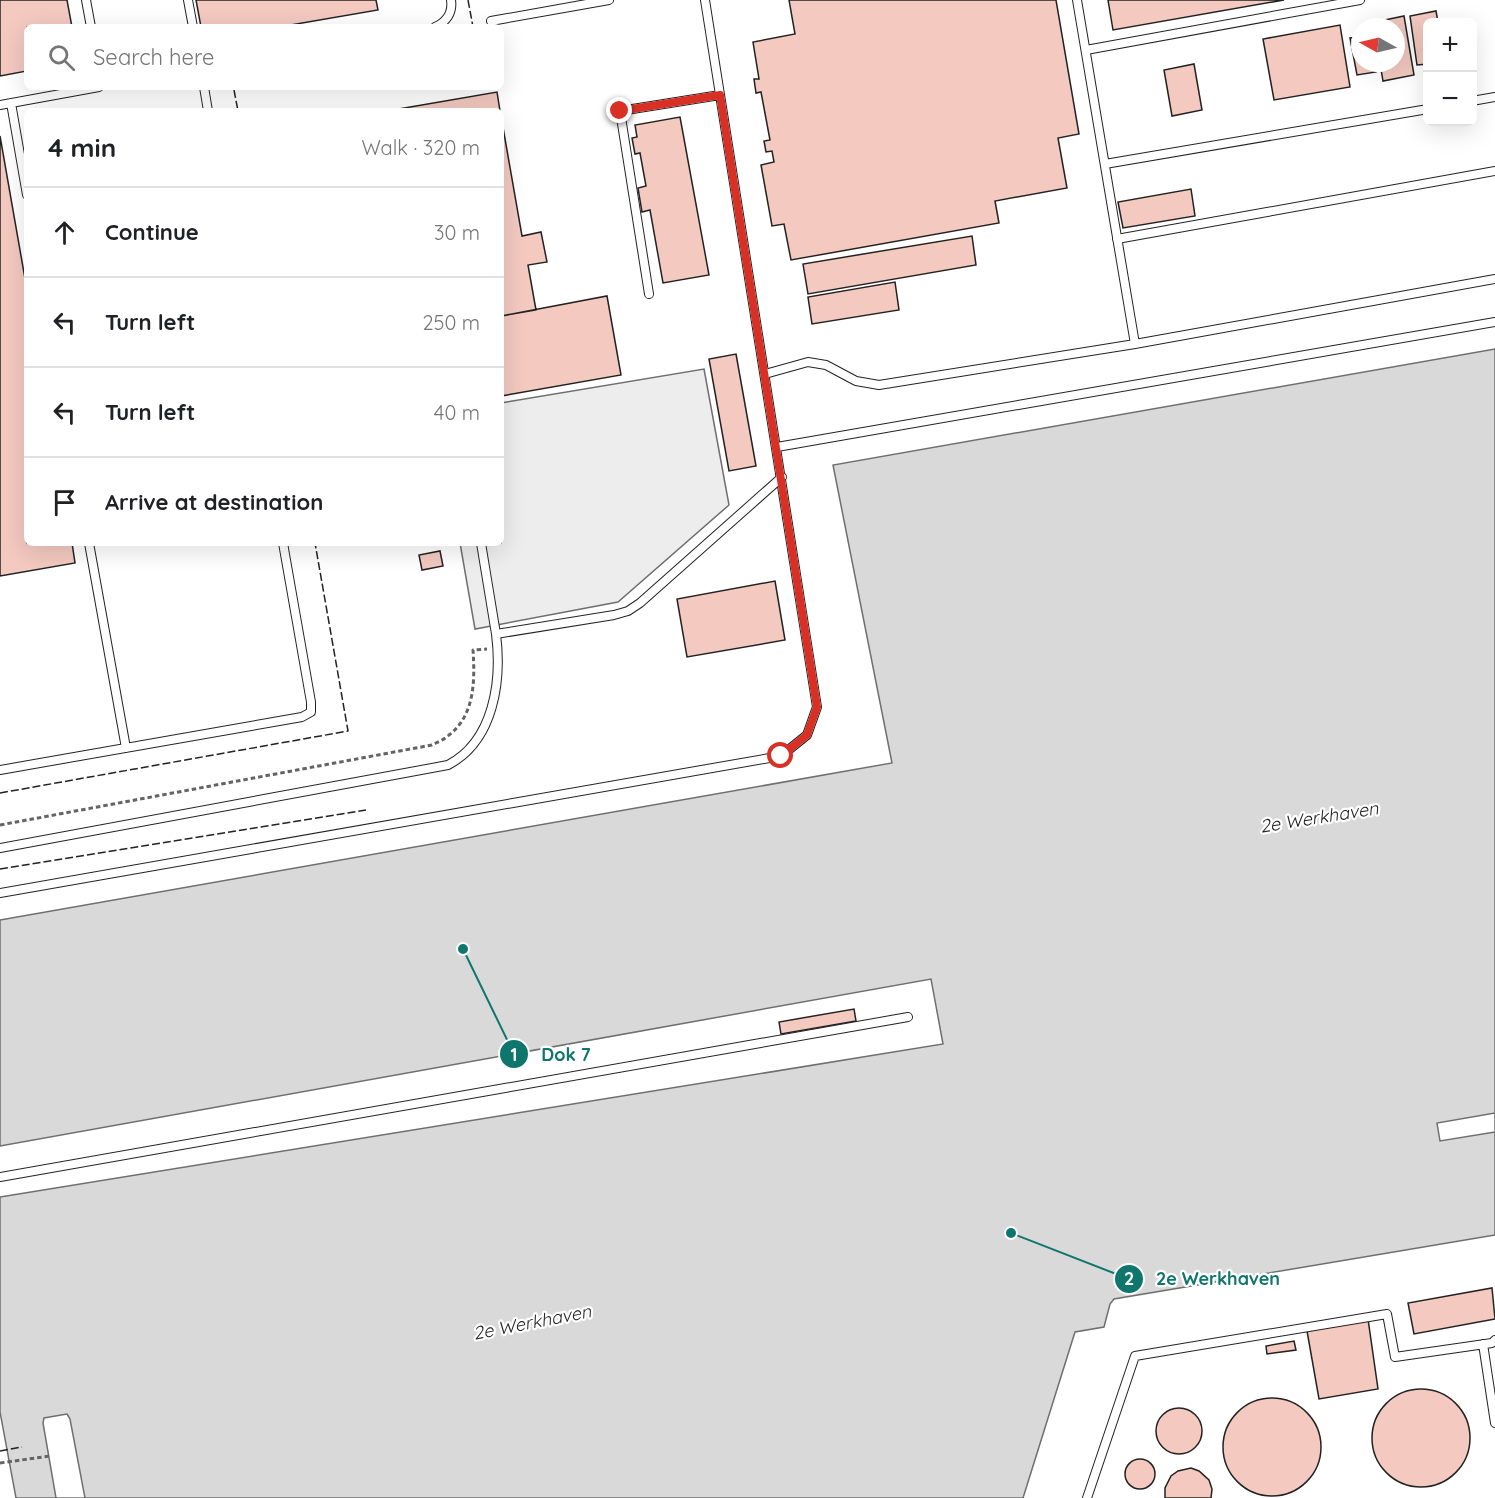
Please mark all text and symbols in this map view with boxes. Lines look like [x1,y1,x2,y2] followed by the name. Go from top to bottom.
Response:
[1351,18,1405,72] north arrow
[1423,18,1477,126] map controls
[1423,18,1477,72] button: +
[24,24,504,90] search box
[45,41,78,74] icon: search
[93,43,214,71] text: Search here
[1423,72,1477,126] button: −
[606,97,632,123] route end
[48,131,116,164] text: 4 min
[361,135,480,160] text: Walk · 320 m
[48,216,81,249] icon: ahead
[105,218,199,246] text: Continue
[434,220,480,245] text: 30 m
[48,306,81,339] icon: left
[105,308,195,336] text: Turn left
[422,310,480,335] text: 250 m
[48,396,81,429] icon: left
[105,398,195,426] text: Turn left
[434,400,480,425] text: 40 m
[48,486,81,519] icon: arrive
[105,488,323,516] text: Arrive at destination
[767,742,793,768] route start
[1258,796,1381,838] water label: 2e Werkhaven
[499,1036,603,1072] callout: Dok 7
[510,1043,518,1066] text: 1
[541,1043,591,1066] text: Dok 7
[1114,1261,1292,1297] callout: 2e Werkhaven
[1124,1267,1134,1290] text: 2
[1156,1267,1280,1290] text: 2e Werkhaven
[471,1299,594,1345] water label: 2e Werkhaven

